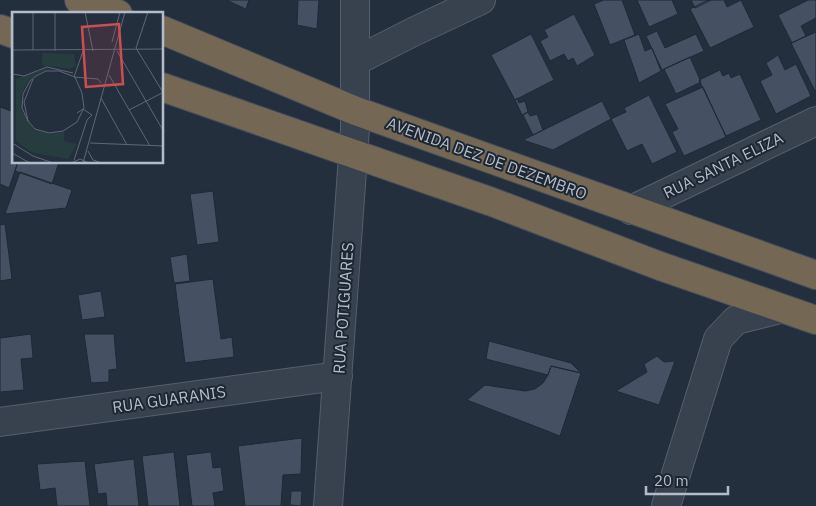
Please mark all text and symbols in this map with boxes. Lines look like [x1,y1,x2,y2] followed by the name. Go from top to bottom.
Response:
[12,12,164,164] inset map
[384,112,590,204] street label: AVENIDA DEZ DE DEZEMBRO
[660,127,786,203] street label: RUA SANTA ELIZA
[328,242,358,374] street label: RUA POTIGUARES
[111,381,227,417] street label: RUA GUARANIS
[646,464,728,496] scale bar
[654,471,689,490] text: 20 m

